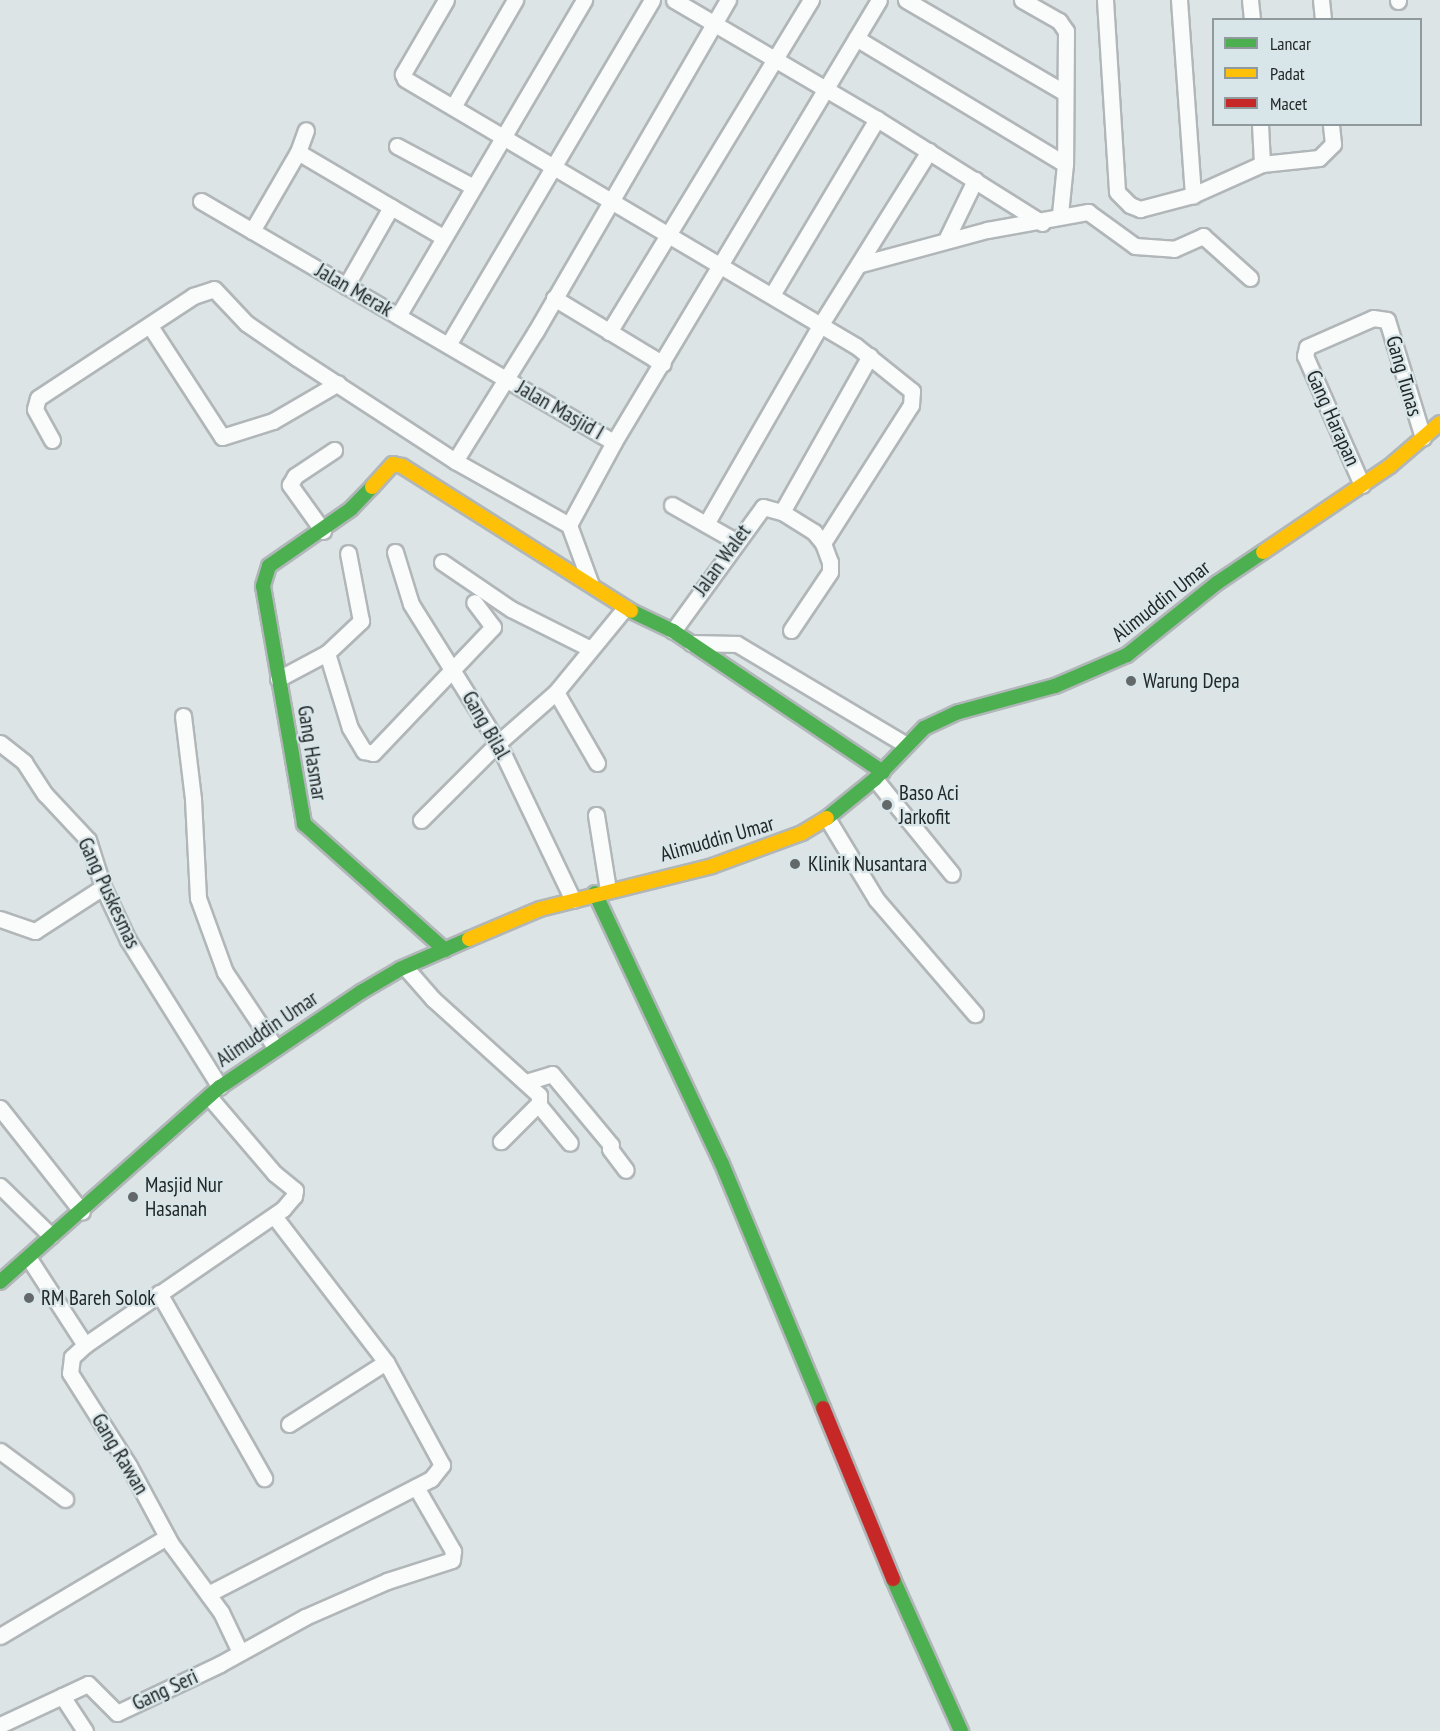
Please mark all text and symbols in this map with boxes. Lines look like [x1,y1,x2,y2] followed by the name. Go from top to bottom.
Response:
[1212,18,1422,126] legend
[1270,32,1311,55] text: Lancar
[1270,62,1305,85] text: Padat
[1270,92,1307,115] text: Macet
[311,258,397,322] street label: Jalan Merak
[1380,333,1428,419] street label: Gang Tunas
[1301,366,1365,470] street label: Gang Harapan
[512,375,608,445] street label: Jalan Masjid I
[688,520,756,600] street label: Jalan Walet
[1107,555,1215,647] street label: Alimuddin Umar
[1143,668,1240,694] place label: Warung Depa
[1124,674,1138,688] marker: Warung Depa
[457,687,515,763] street label: Gang Bilal
[292,704,332,802] street label: Gang Hasmar
[899,780,960,830] place label: Baso Aci Jarkofit
[880,798,894,812] marker: Baso Aci Jarkofit
[657,811,777,867] street label: Alimuddin Umar
[72,834,146,952] street label: Gang Puskesmas
[808,851,928,877] place label: Klinik Nusantara
[786,855,804,873] marker: Klinik Nusantara
[211,986,323,1072] street label: Alimuddin Umar
[145,1172,223,1222] place label: Masjid Nur Hasanah
[126,1190,140,1204] marker: Masjid Nur Hasanah
[41,1285,155,1311] place label: RM Bareh Solok
[22,1291,36,1305] marker: RM Bareh Solok
[86,1409,154,1499] street label: Gang Rawan
[128,1664,202,1716] street label: Gang Seri

